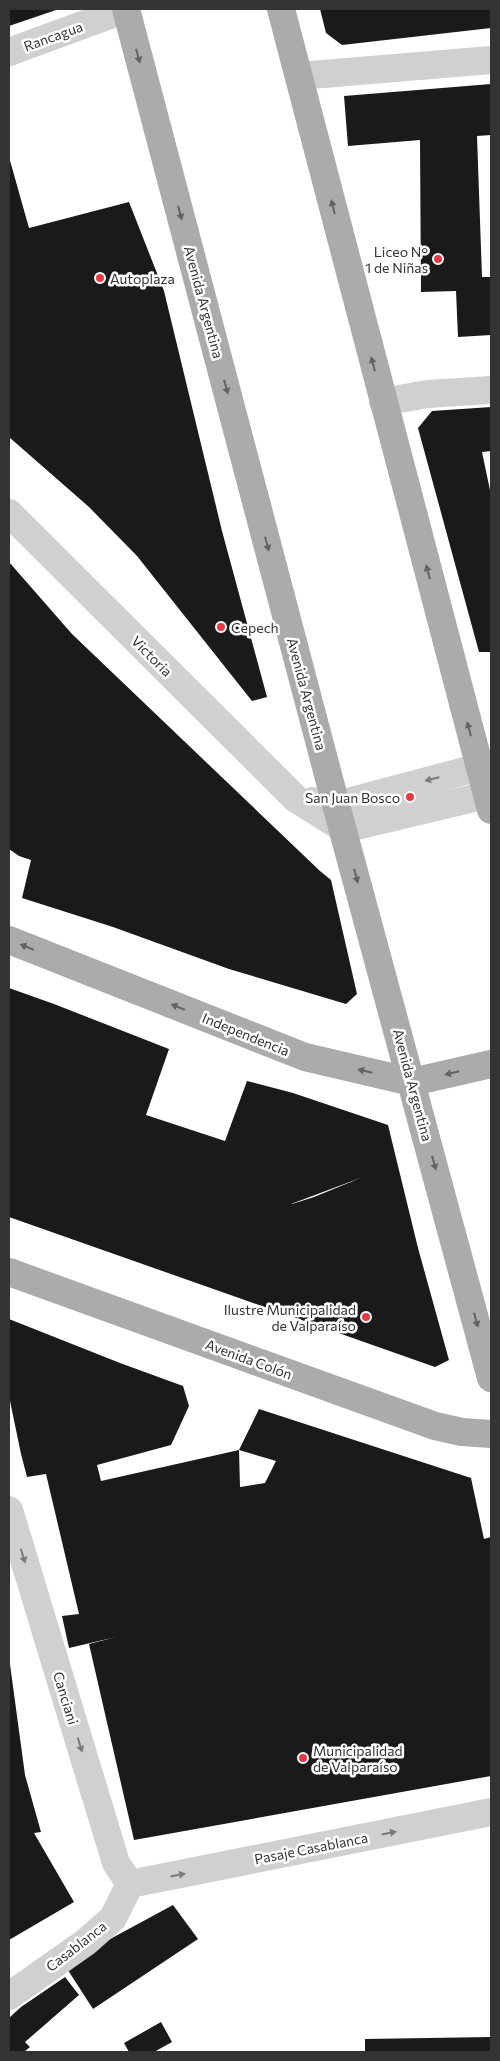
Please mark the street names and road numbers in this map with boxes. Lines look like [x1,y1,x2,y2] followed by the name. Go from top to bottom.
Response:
[21,17,85,55] street label: Rancagua
[181,244,227,360] street label: Avenida Argentina
[128,632,176,680] street label: Victoria
[284,636,330,752] street label: Avenida Argentina
[200,1009,292,1059] street label: Independencia
[390,1027,436,1143] street label: Avenida Argentina
[203,1335,295,1383] street label: Avenida Colón
[50,1670,82,1726] street label: Canciani
[253,1829,369,1867] street label: Pasaje Casablanca
[42,1917,110,1975] street label: Casablanca

